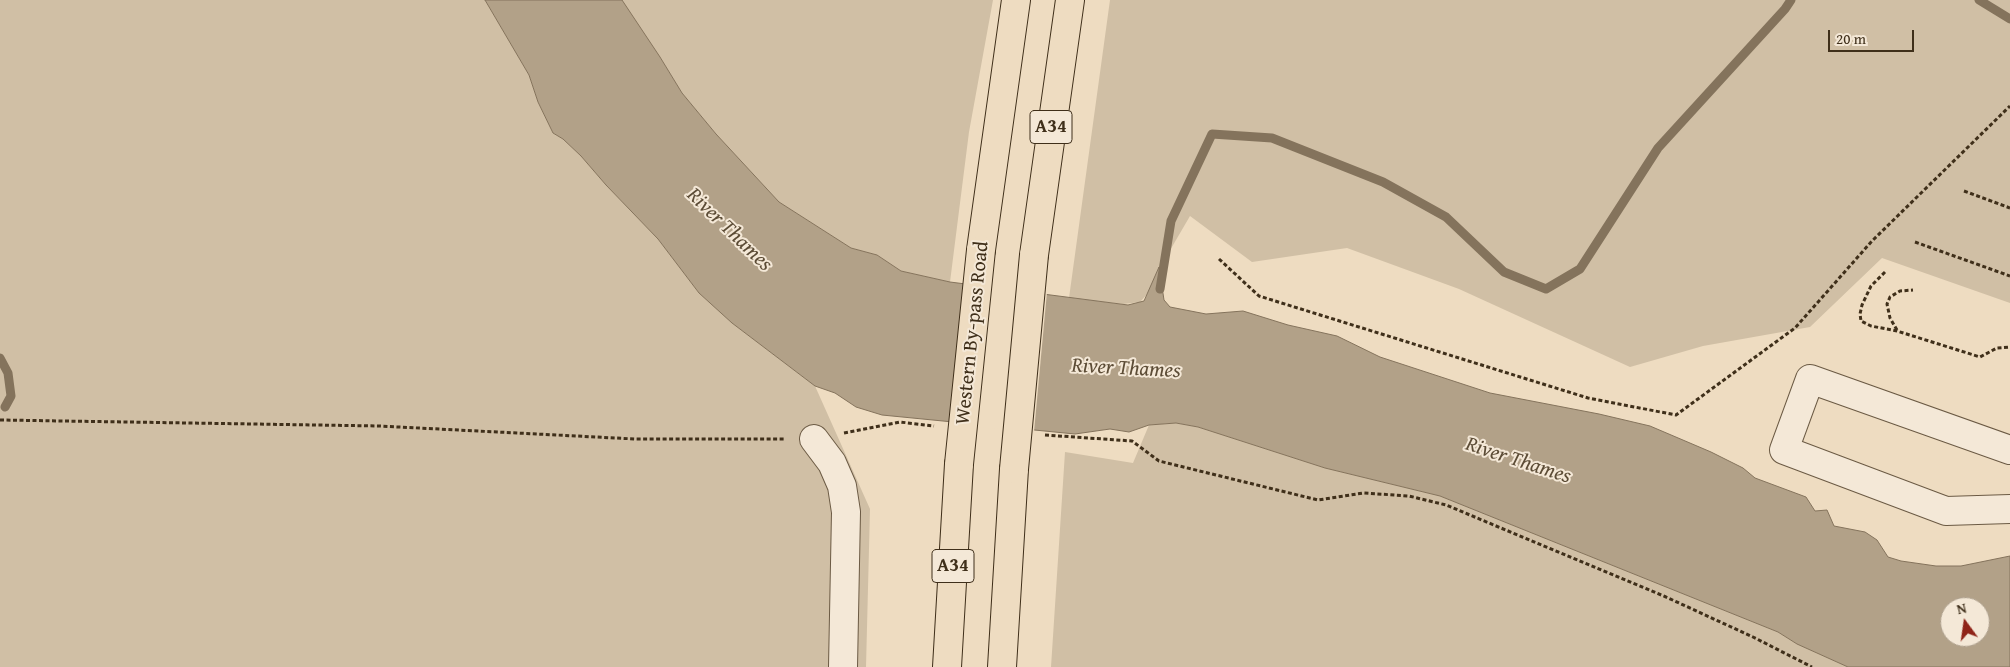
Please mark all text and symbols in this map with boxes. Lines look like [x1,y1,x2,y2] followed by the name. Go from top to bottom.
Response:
[1830,20,1916,52] scale bar
[1836,28,1866,49] text: 20 m
[1030,110,1072,144] road number: A34
[681,183,777,277] water label: River Thames
[951,240,995,426] street label: Western By-pass Road
[1071,354,1181,384] water label: River Thames
[1462,432,1574,490] water label: River Thames
[932,550,974,582] road number: A34
[1940,597,1990,647] north arrow
[1955,598,1969,619] text: N

